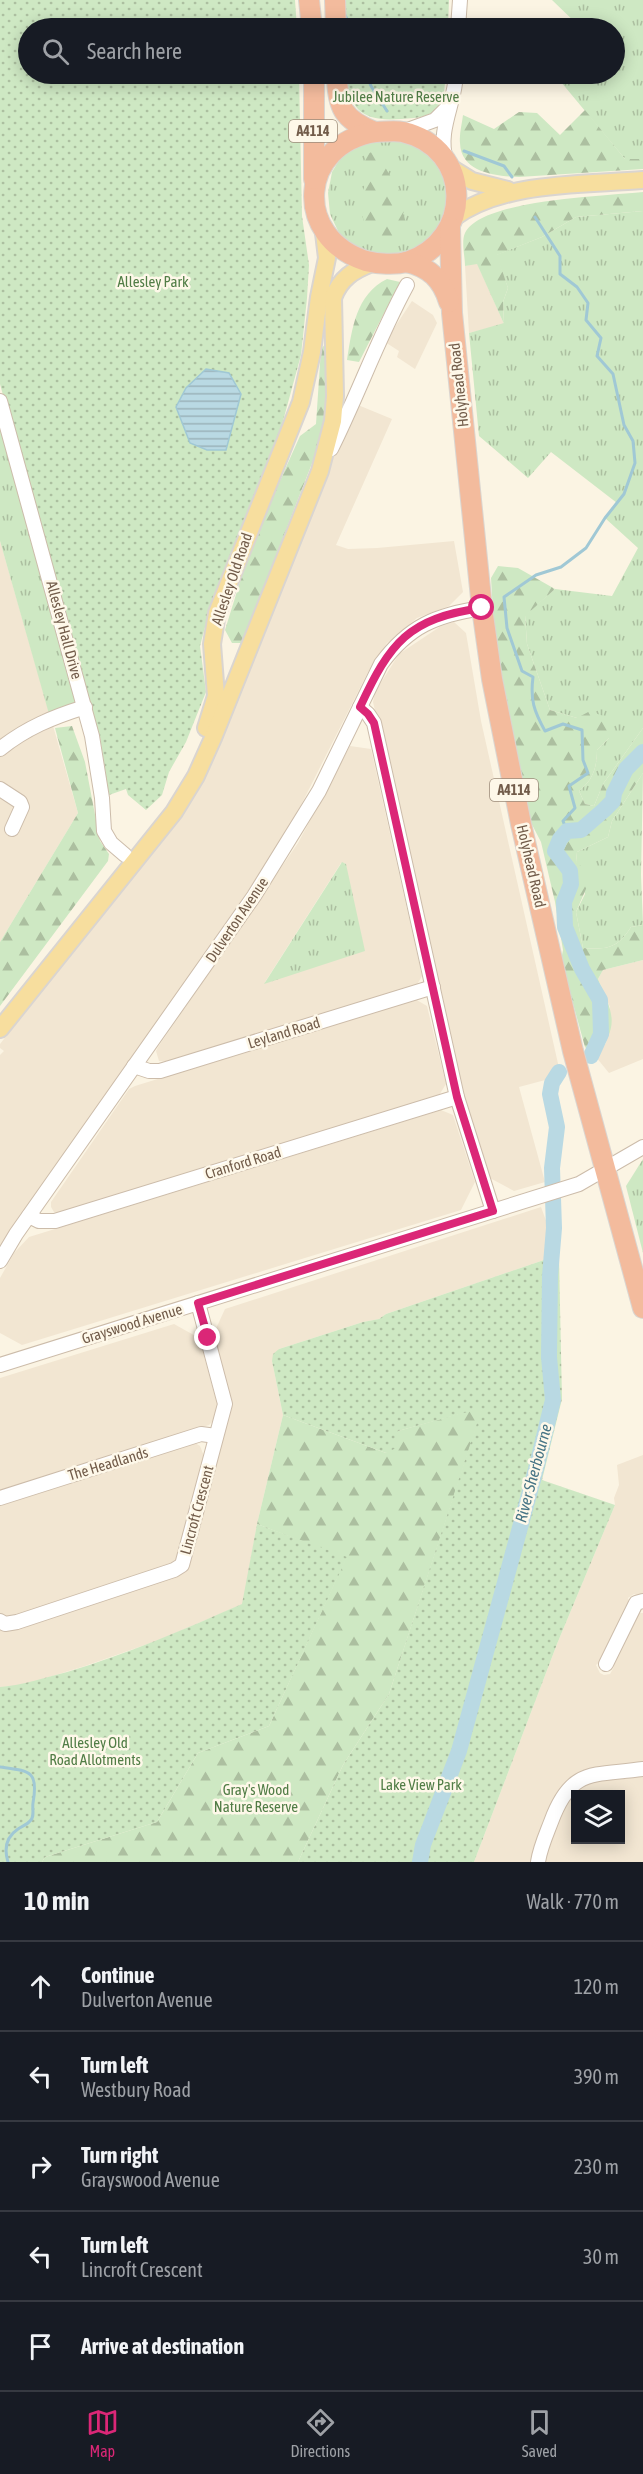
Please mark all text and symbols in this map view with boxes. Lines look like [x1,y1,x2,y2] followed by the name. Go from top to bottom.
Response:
[18,18,625,84] search box
[39,35,72,68] icon: search
[87,38,182,64] text: Search here
[333,88,459,105] park label: Jubilee Nature Reserve
[289,120,337,142] road number: A4114
[117,273,189,290] park label: Allesley Park
[446,342,471,428] street label: Holyhead Road
[208,531,255,627] street label: Allesley Old Road
[43,579,86,681] street label: Allesley Hall Drive
[468,594,494,620] route start
[490,779,538,801] road number: A4114
[514,823,549,909] street label: Holyhead Road
[202,874,271,965] street label: Dulverton Avenue
[246,1013,322,1052] street label: Leyland Road
[203,1143,283,1182] street label: Cranford Road
[80,1300,184,1347] street label: Grayswood Avenue
[194,1324,220,1350] route end
[511,1422,555,1524] water label: River Sherbourne
[66,1443,150,1484] street label: The Headlands
[176,1464,217,1556] street label: Lincroft Crescent
[49,1734,141,1768] park label: Allesley Old Road Allotments
[380,1776,462,1793] park label: Lake View Park
[214,1781,298,1815] park label: Gray's Wood Nature Reserve
[571,1790,625,1844] map controls
[571,1790,625,1844] button: layers
[24,1886,89,1916] text: 10 min
[527,1890,619,1913] text: Walk · 770 m
[81,1962,155,1988] text: Continue
[24,1970,57,2003] icon: ahead
[574,1975,619,1998] text: 120 m
[81,1988,213,2011] text: Dulverton Avenue
[81,2052,148,2078] text: Turn left
[24,2060,57,2093] icon: left
[574,2065,619,2088] text: 390 m
[81,2078,191,2101] text: Westbury Road
[81,2142,158,2168] text: Turn right
[24,2150,57,2183] icon: right
[574,2155,619,2178] text: 230 m
[81,2168,220,2191] text: Grayswood Avenue
[81,2232,148,2258] text: Turn left
[24,2240,57,2273] icon: left
[583,2245,619,2268] text: 30 m
[81,2258,203,2281] text: Lincroft Crescent
[24,2330,57,2363] icon: arrive
[81,2333,244,2359] text: Arrive at destination
[86,2406,119,2460] tab: Map
[290,2406,350,2460] tab: Directions
[522,2406,557,2460] tab: Saved

